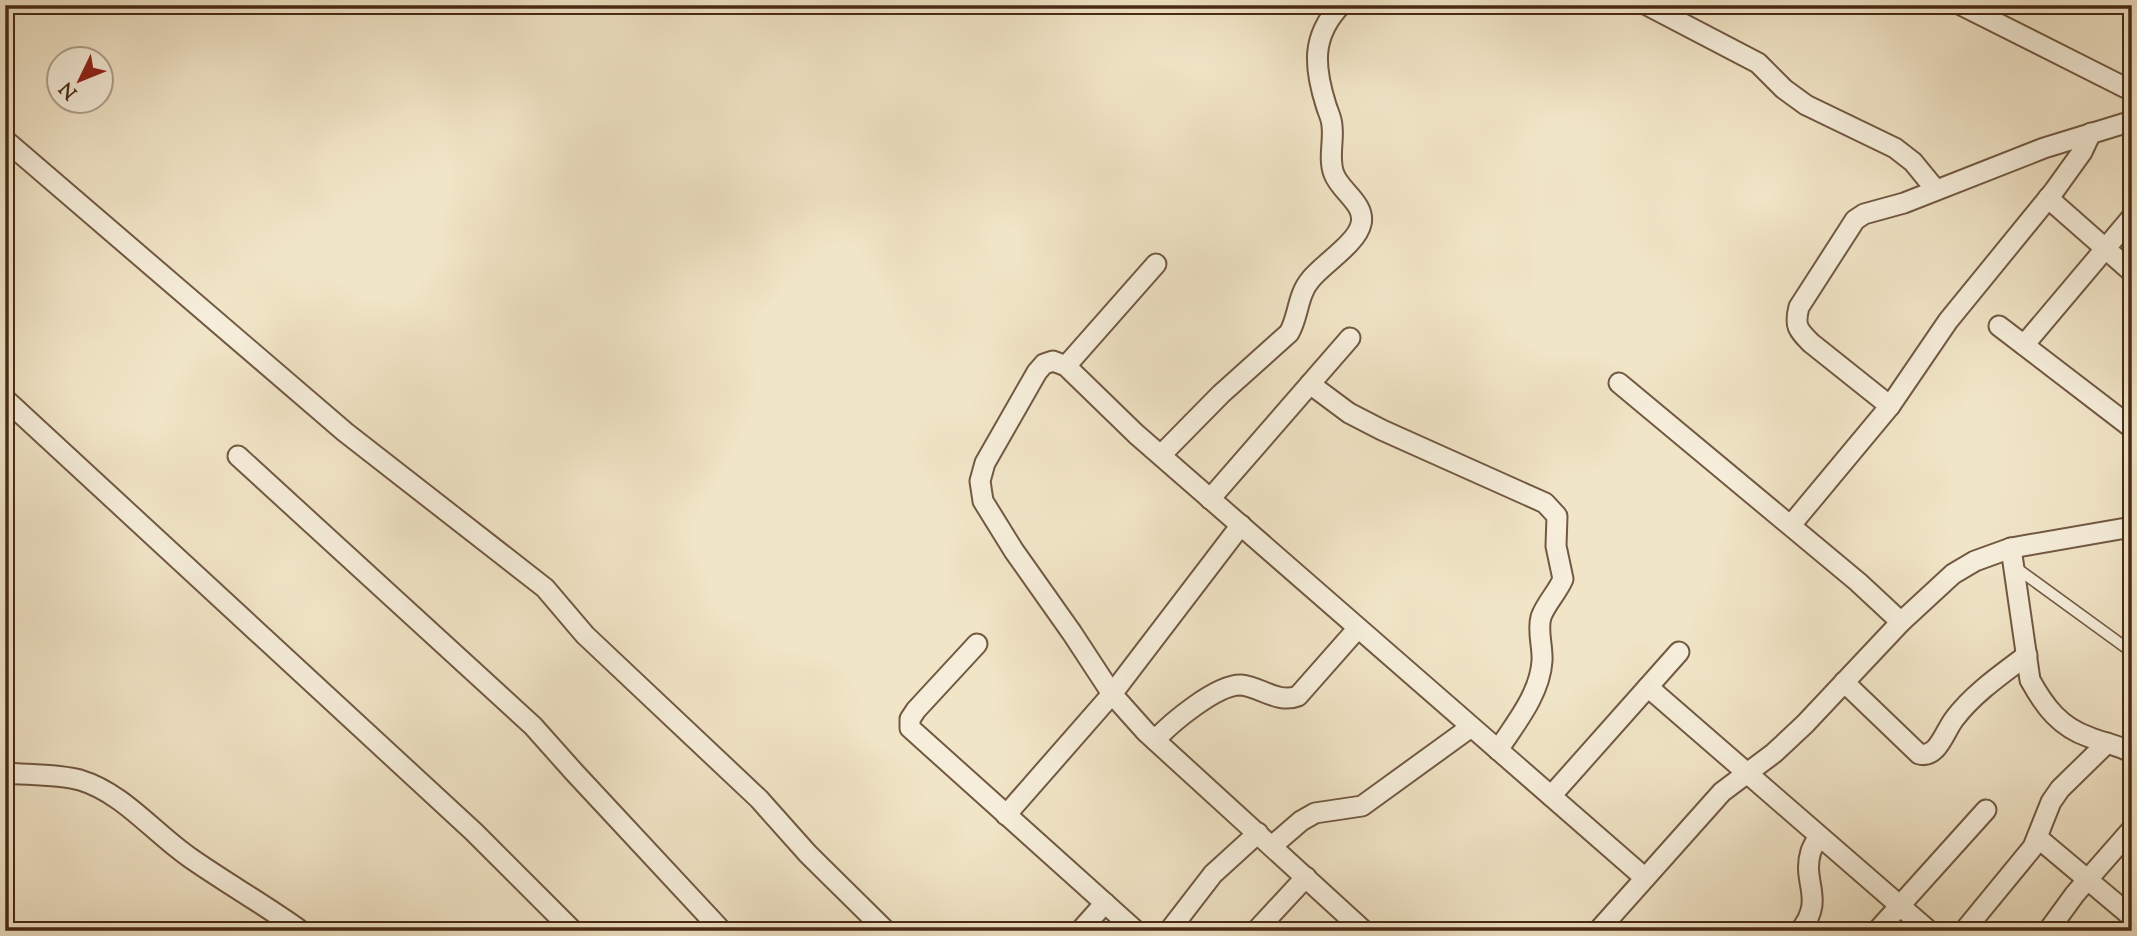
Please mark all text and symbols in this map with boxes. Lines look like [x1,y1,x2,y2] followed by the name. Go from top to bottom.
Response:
[46,46,116,116] north arrow
[54,75,84,105] text: N

